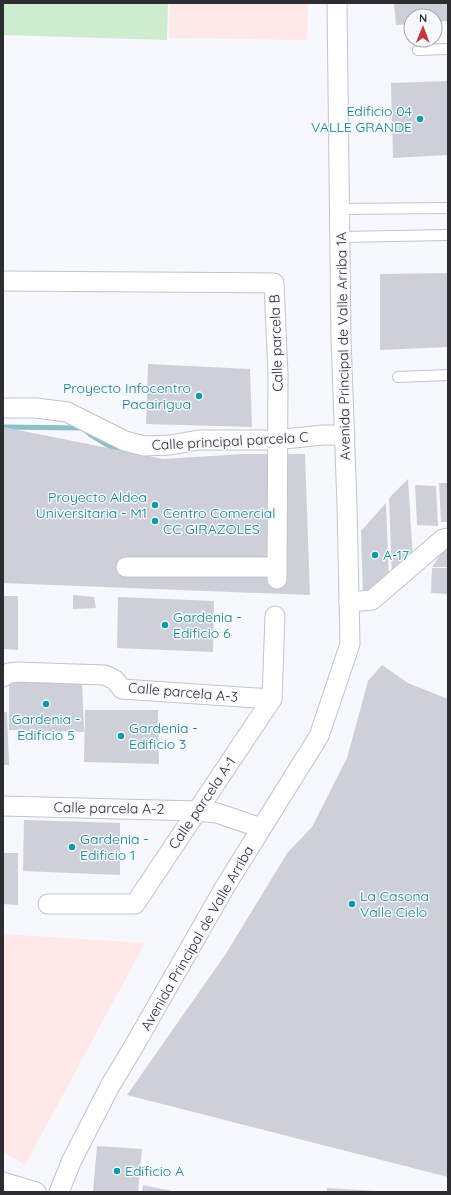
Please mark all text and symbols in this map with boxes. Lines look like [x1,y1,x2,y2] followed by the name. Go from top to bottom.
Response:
[403,8,443,48] north arrow
[419,11,427,25] text: N
[311,102,412,136] place label: Edificio 04 VALLE GRANDE
[415,114,425,124] marker: Edificio 04 VALLE GRANDE
[332,232,354,460] street label: Avenida Principal de Valle Arriba 1A
[265,294,287,392] street label: Calle parcela B
[63,379,191,413] place label: Proyecto Infocentro Pacairigua
[194,391,204,401] marker: Proyecto Infocentro Pacairigua
[151,428,309,454] street label: Calle principal parcela C
[36,488,147,522] place label: Proyecto Aldea Universitaria - M1
[150,500,160,510] marker: Proyecto Aldea Universitaria - M1
[163,504,276,538] place label: Centro Comercial CC GIRAZOLES
[150,516,160,526] marker: Centro Comercial CC GIRAZOLES
[383,546,409,564] place label: A-17
[370,550,380,560] marker: A-17
[173,608,242,642] place label: Gardenia - Edificio 6
[160,620,170,630] marker: Gardenia - Edificio 6
[127,678,239,706] street label: Calle parcela A-3
[41,699,51,709] marker: Gardenia - Edificio 5
[12,710,80,744] place label: Gardenia - Edificio 5
[129,719,198,753] place label: Gardenia - Edificio 3
[116,731,126,741] marker: Gardenia - Edificio 3
[164,753,240,853] street label: Calle parcela A-1
[54,798,165,818] street label: Calle parcela A-2
[80,830,149,864] place label: Gardenia - Edificio 1
[67,842,77,852] marker: Gardenia - Edificio 1
[137,842,257,1034] street label: Avenida Principal de Valle Arriba
[360,887,429,921] place label: La Casona Valle Cielo
[347,899,357,909] marker: La Casona Valle Cielo
[125,1162,184,1180] place label: Edificio A
[112,1166,122,1176] marker: Edificio A

